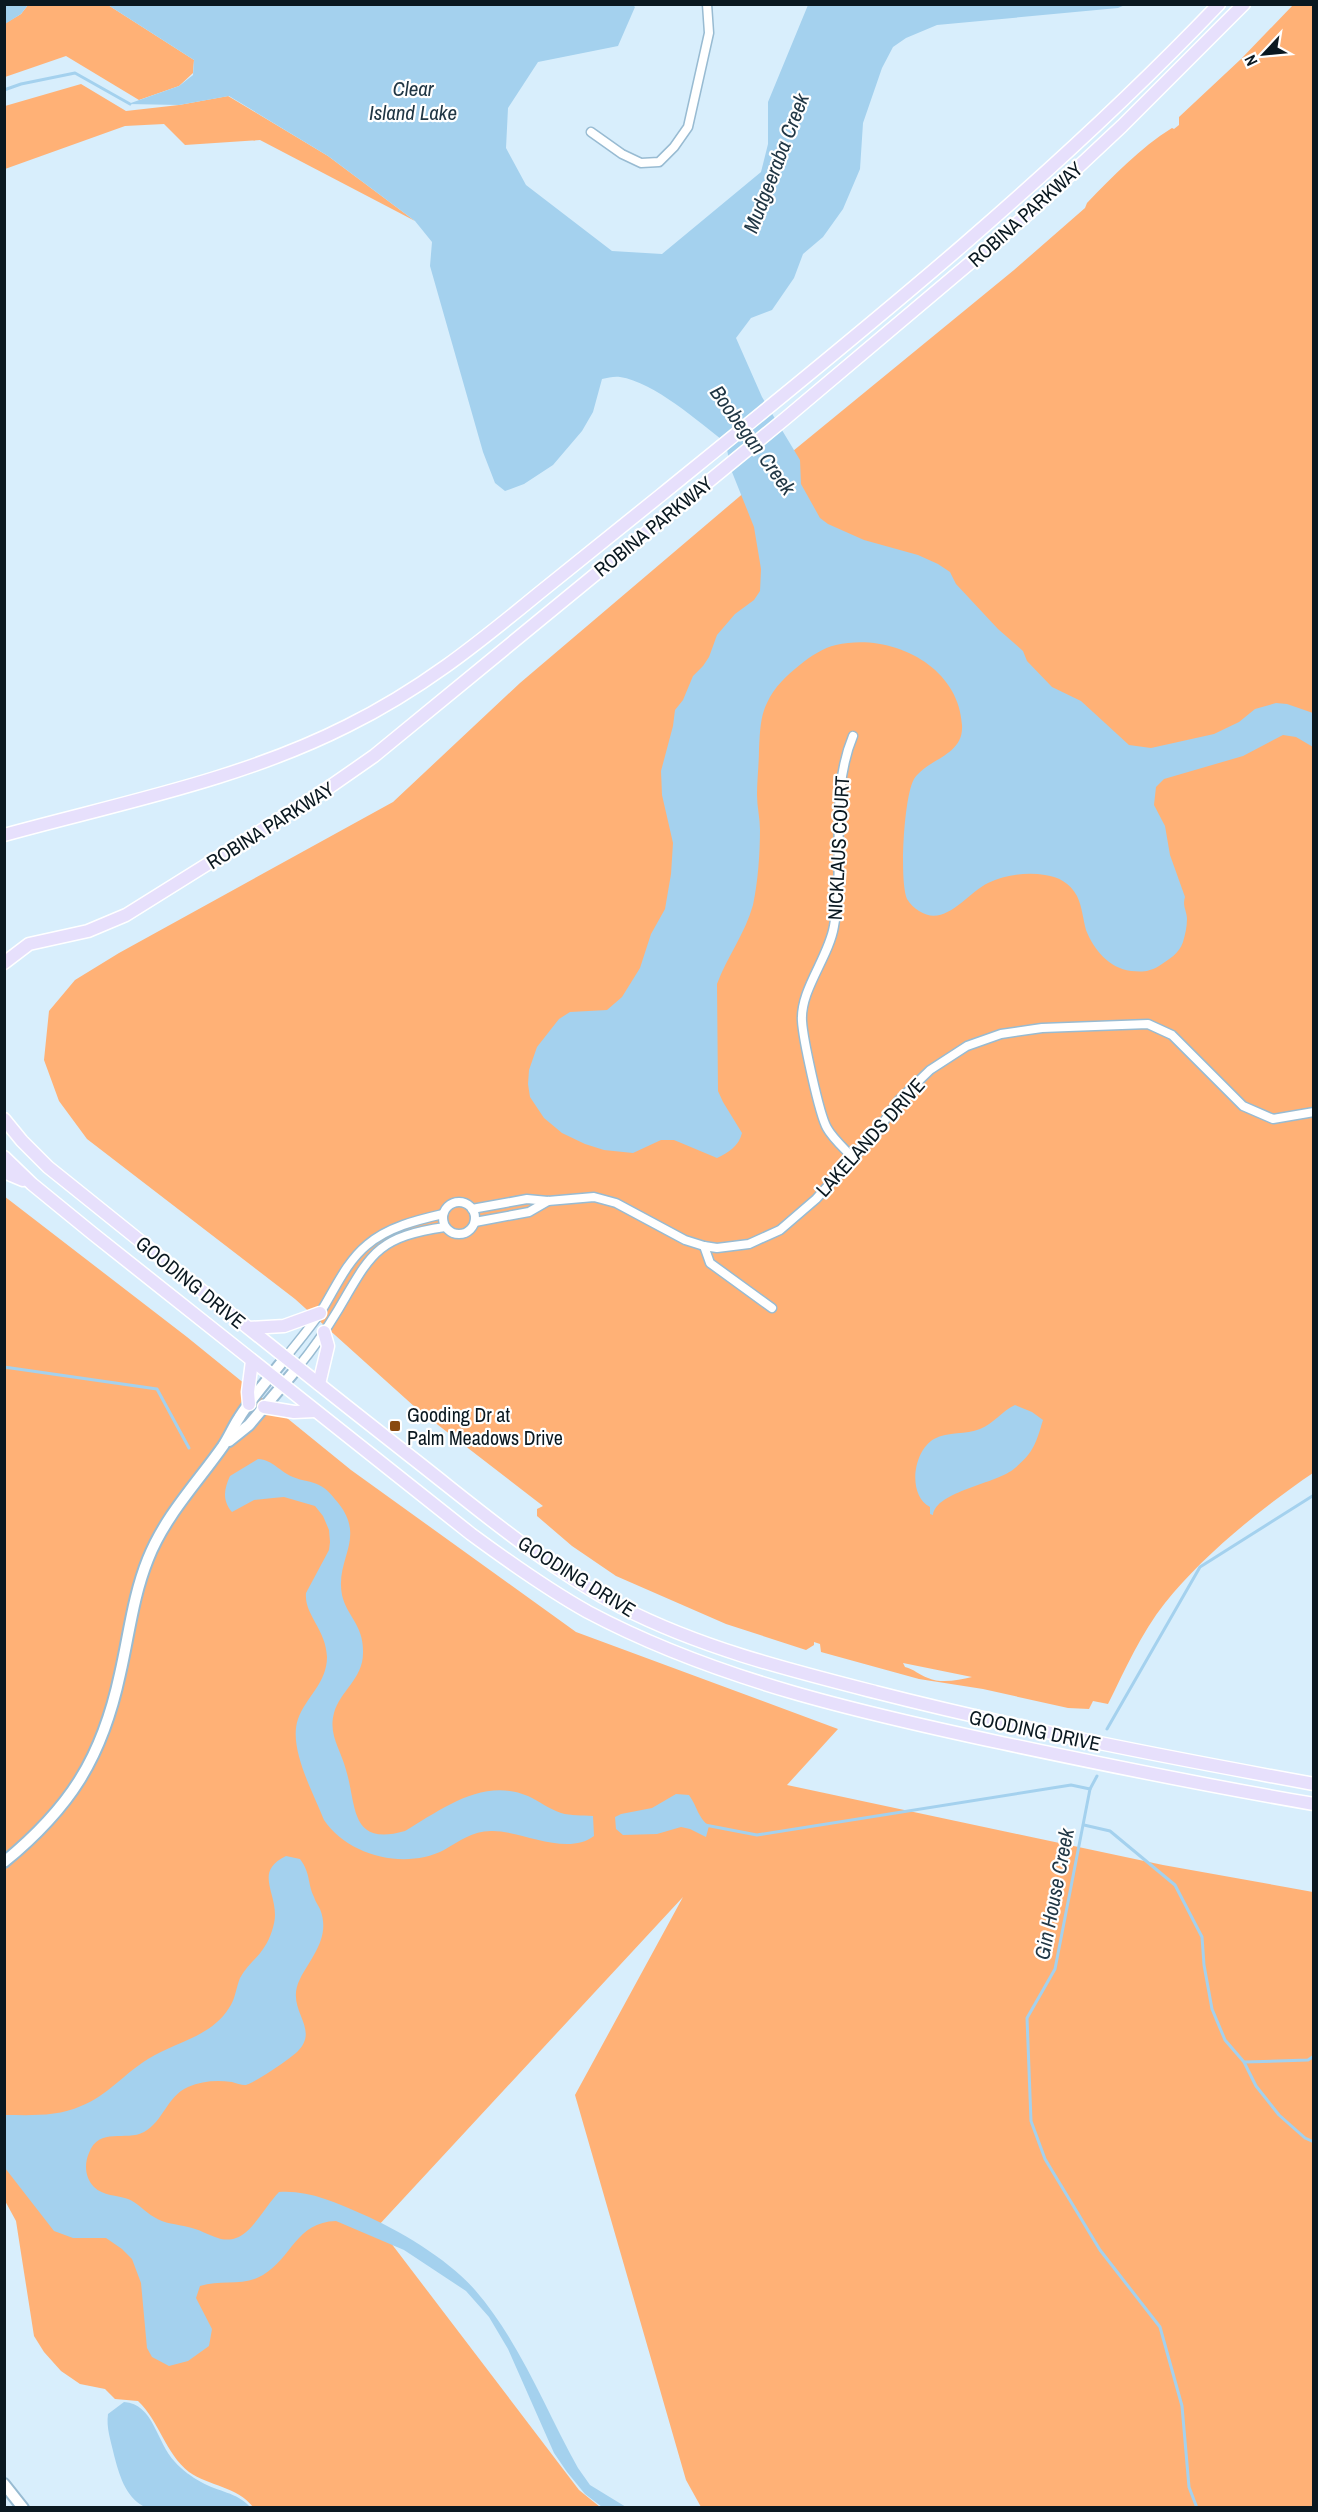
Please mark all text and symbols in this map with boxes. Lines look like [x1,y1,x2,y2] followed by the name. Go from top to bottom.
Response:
[1234,24,1294,84] north arrow
[1239,51,1262,70] text: N
[369,74,457,127] water label: Clear Island Lake
[736,88,816,237] water label: Mudgeeraba Creek
[962,155,1088,273] street label: ROBINA PARKWAY
[703,379,804,502] water label: Boobegan Creek
[588,470,718,582] street label: ROBINA PARKWAY
[201,775,339,875] street label: ROBINA PARKWAY
[821,775,855,921] street label: NICKLAUS COURT
[809,1072,931,1202] street label: LAKELANDS DRIVE
[130,1229,252,1335] street label: GOODING DRIVE
[407,1401,563,1451] place label: Gooding Dr at Palm Meadows Drive
[388,1419,402,1433] marker: Gooding Dr at Palm Meadows Drive
[513,1529,641,1623] street label: GOODING DRIVE
[967,1703,1103,1757] street label: GOODING DRIVE
[1027,1825,1081,1962] water label: Gin House Creek

